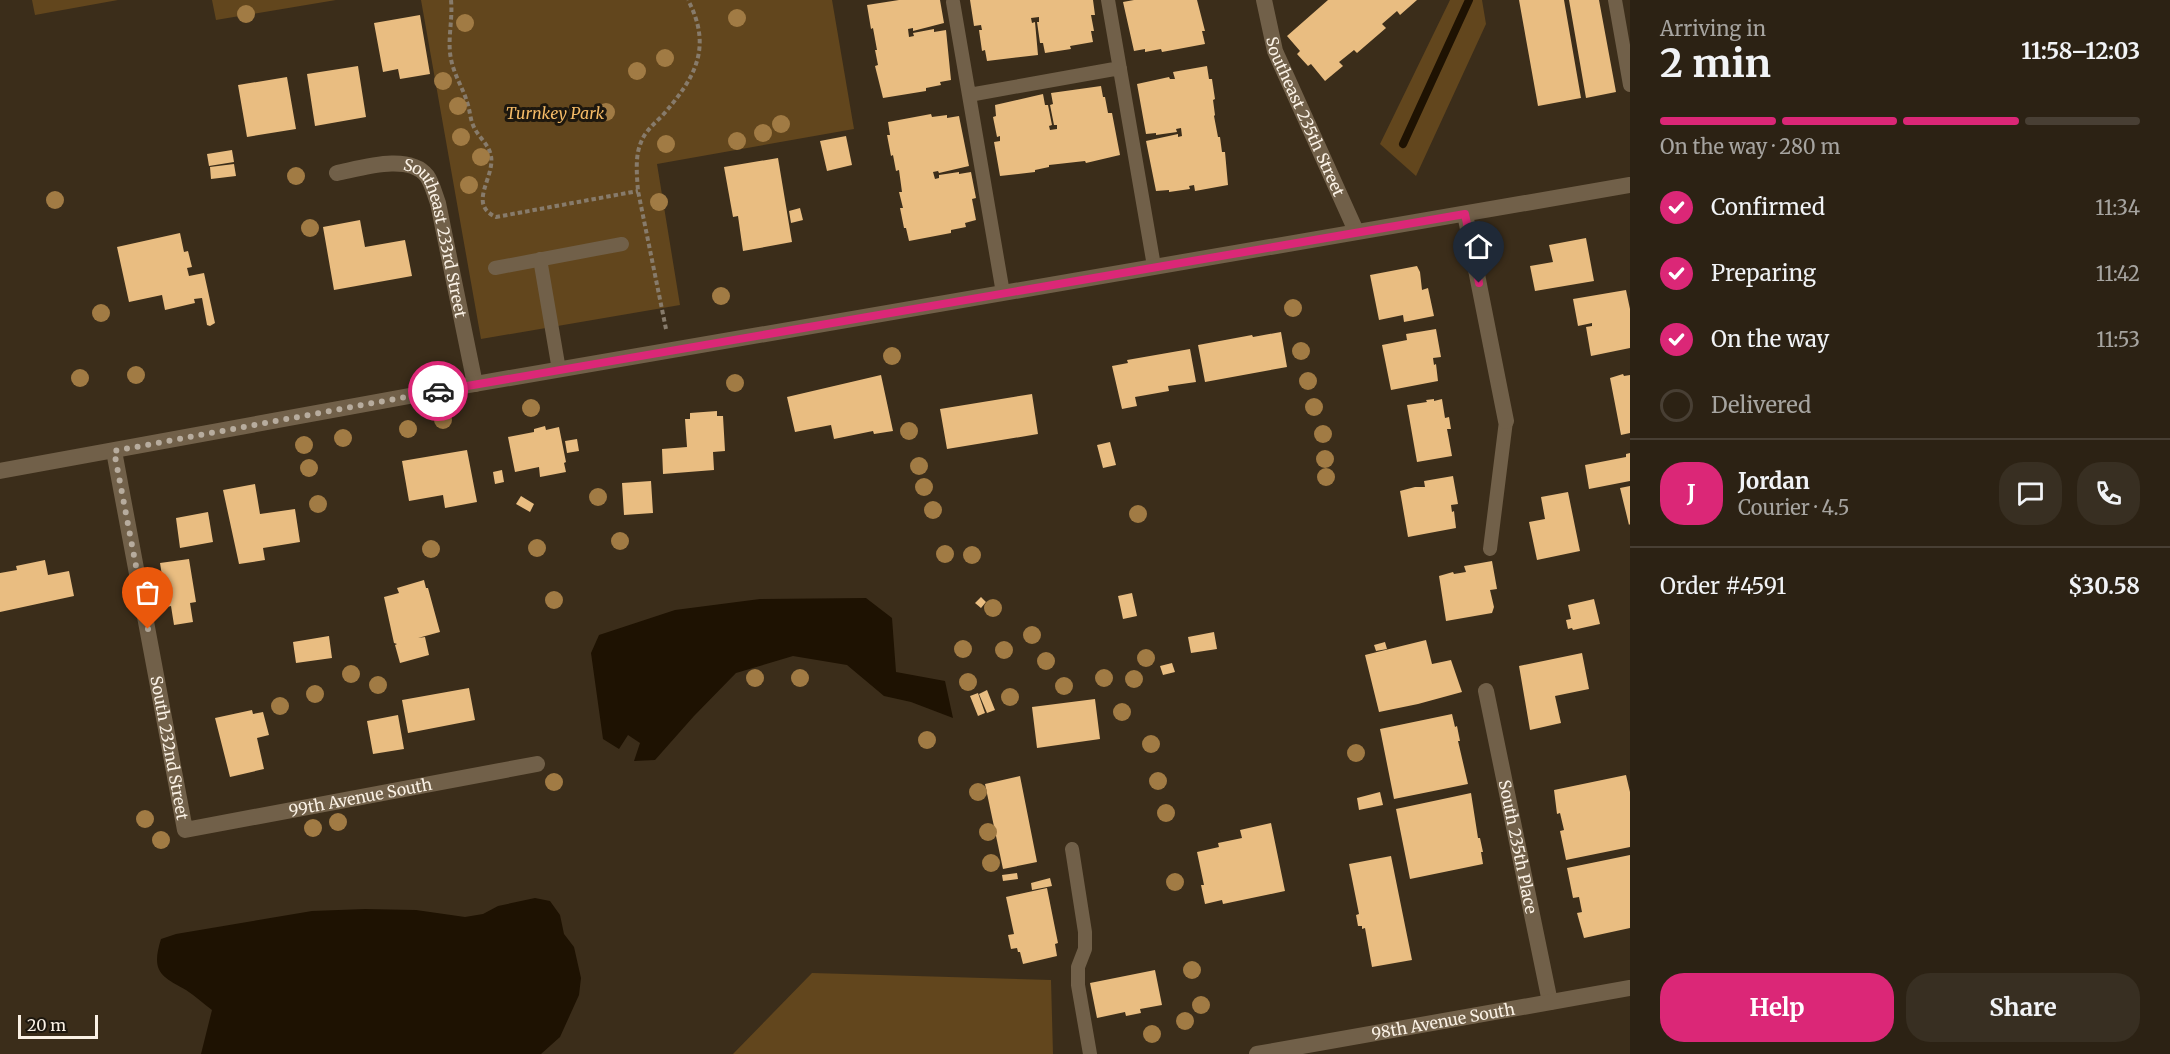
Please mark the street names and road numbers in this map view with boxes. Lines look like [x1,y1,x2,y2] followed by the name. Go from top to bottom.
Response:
[1262,35,1349,200] street label: Southeast 235th Street
[402,154,471,320] street label: Southeast 233rd Street
[146,674,193,822] street label: South 232nd Street
[287,774,434,820] street label: 99th Avenue South
[1495,778,1542,915] street label: South 235th Place
[1370,999,1517,1044] street label: 98th Avenue South

